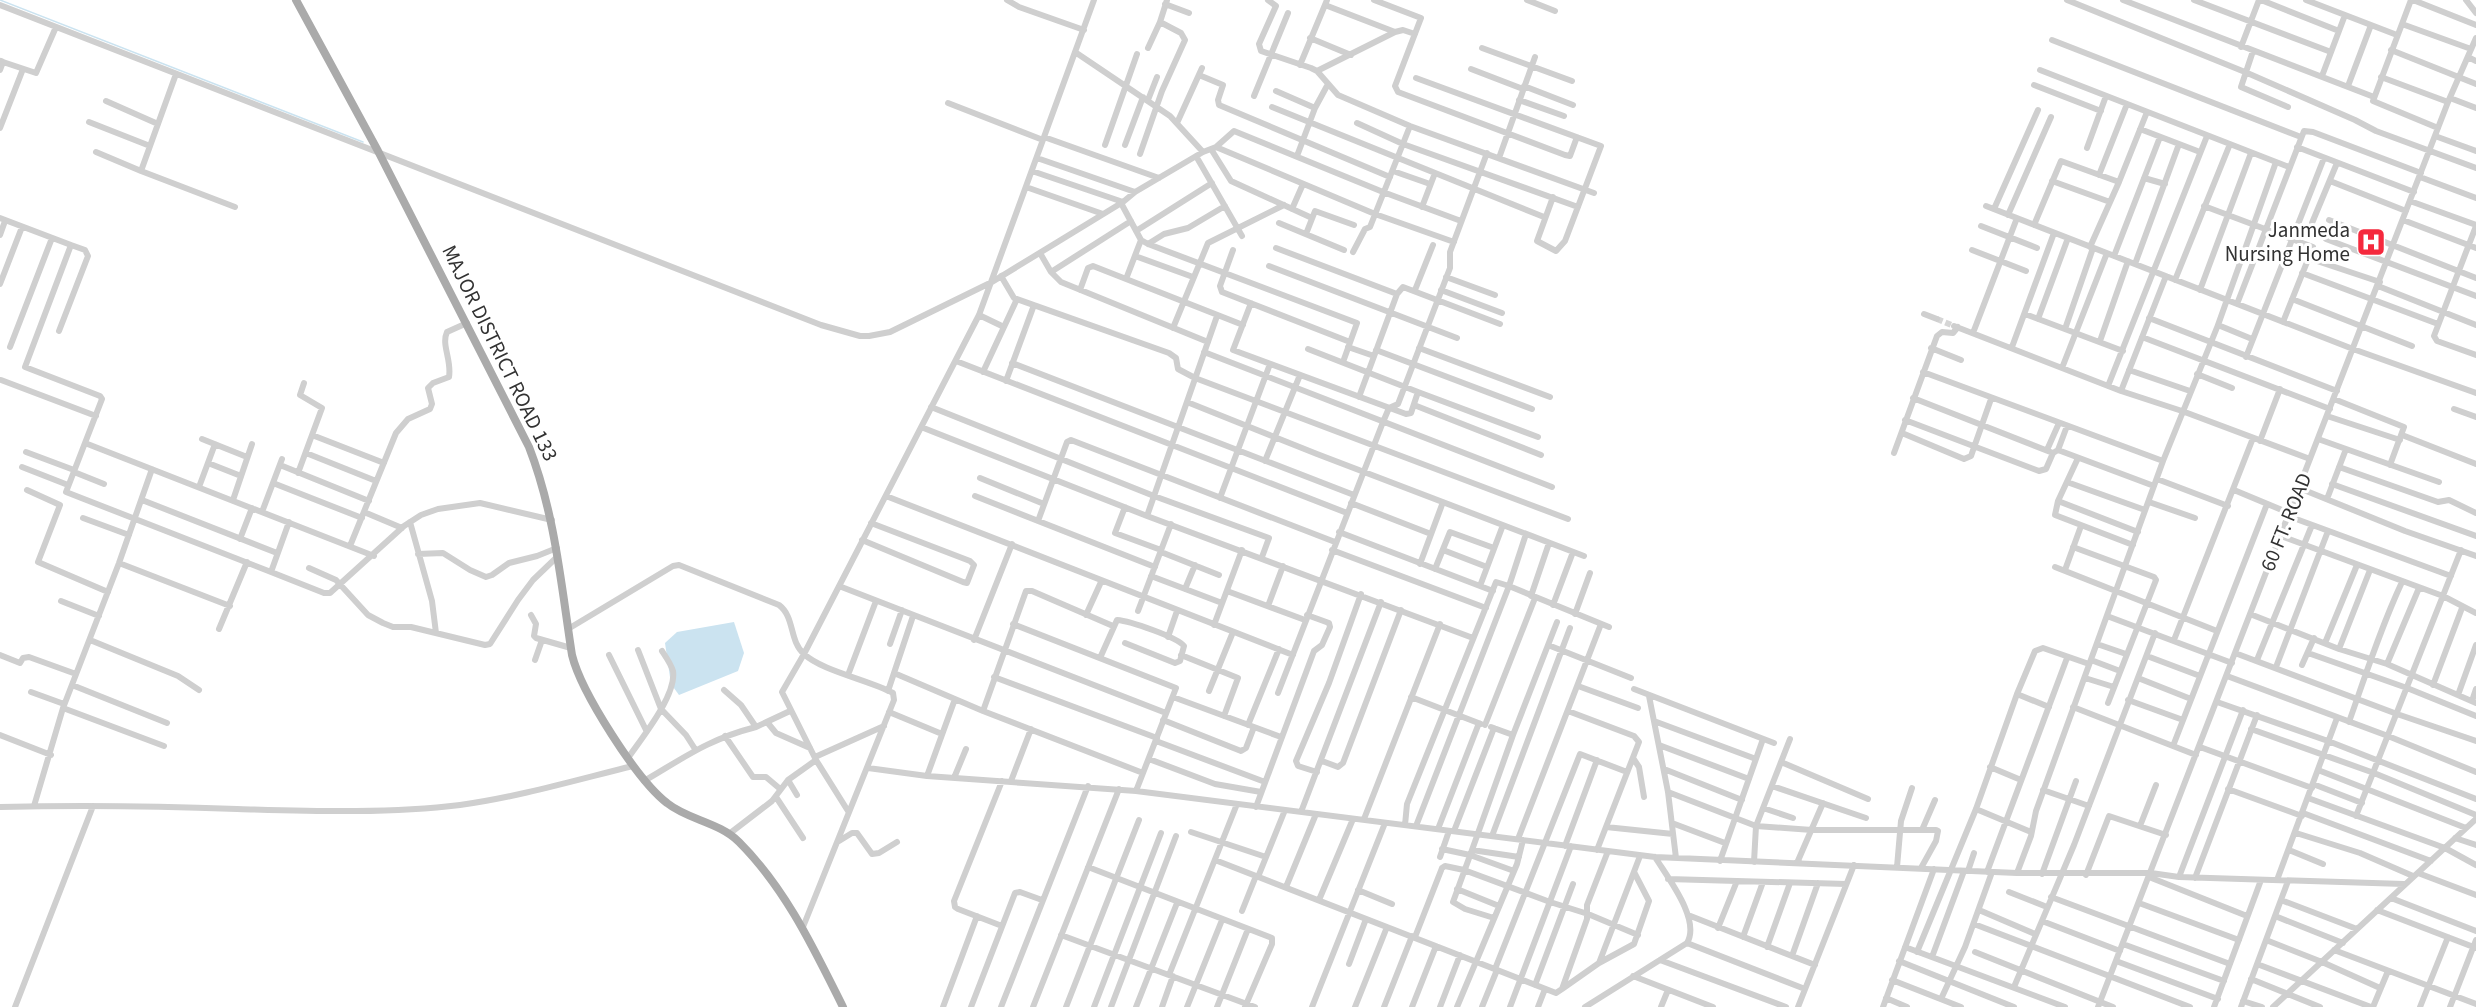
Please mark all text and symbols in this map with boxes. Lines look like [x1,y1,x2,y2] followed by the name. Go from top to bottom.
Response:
[2225,215,2350,269] place label: Janmeda Nursing Home
[2355,226,2387,258] hospital icon: Janmeda Nursing Home
[434,240,566,466] street label: MAJOR DISTRICT ROAD 133
[2253,468,2319,576] street label: 60 FT. ROAD

